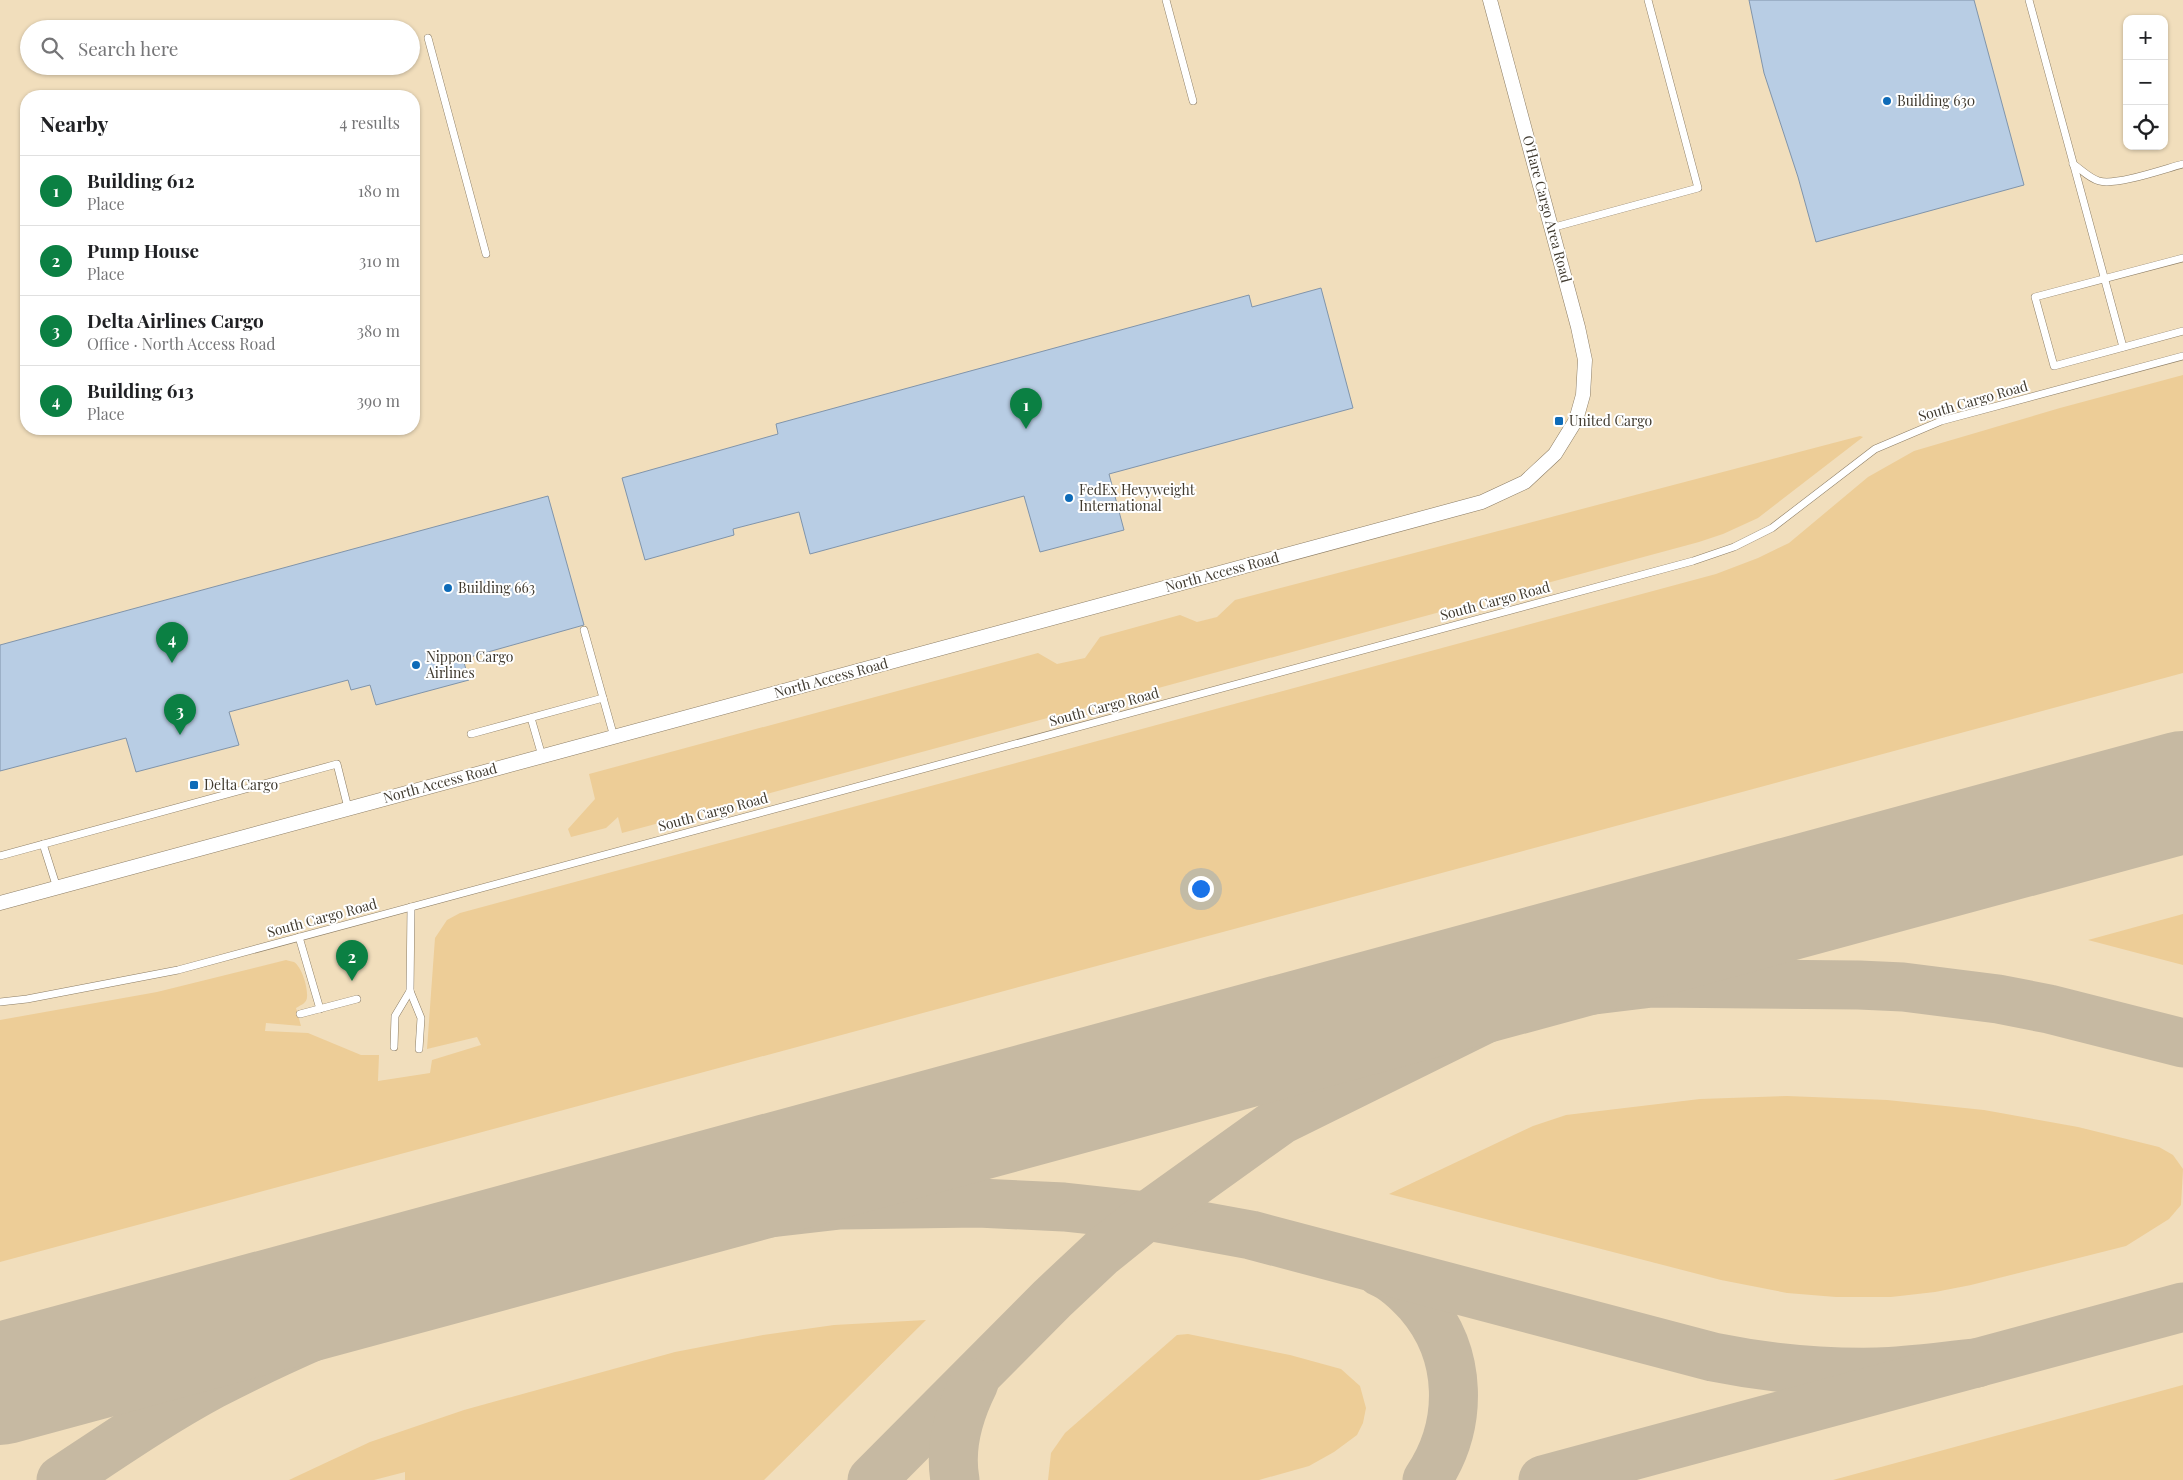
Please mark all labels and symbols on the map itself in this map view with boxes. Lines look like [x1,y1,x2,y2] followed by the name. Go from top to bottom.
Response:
[1897,91,1975,110] place label: Building 630
[1881,95,1893,107] marker: Building 630
[1519,133,1576,285] street label: O'Hare Cargo Area Road
[1916,376,2030,425] street label: South Cargo Road
[1010,388,1042,429] pin: 1
[1569,411,1653,430] place label: United Cargo
[1553,415,1565,427] marker: United Cargo
[1079,480,1196,515] place label: FedEx Hevyweight International
[1063,492,1075,504] marker: FedEx Hevyweight International
[1163,547,1281,596] street label: North Access Road
[1438,577,1552,624] street label: South Cargo Road
[458,578,535,597] place label: Building 663
[442,582,454,594] marker: Building 663
[156,622,188,663] pin: 4
[425,647,514,682] place label: Nippon Cargo Airlines
[772,653,890,702] street label: North Access Road
[410,659,422,671] marker: Nippon Cargo Airlines
[1047,683,1161,730] street label: South Cargo Road
[164,694,196,735] pin: 3
[381,758,499,807] street label: North Access Road
[204,775,279,794] place label: Delta Cargo
[188,779,200,791] marker: Delta Cargo
[656,788,770,835] street label: South Cargo Road
[1188,876,1214,902] your location
[265,894,379,941] street label: South Cargo Road
[336,940,368,981] pin: 2

